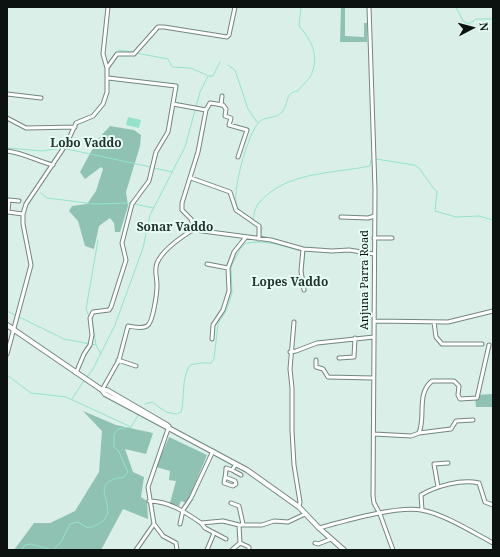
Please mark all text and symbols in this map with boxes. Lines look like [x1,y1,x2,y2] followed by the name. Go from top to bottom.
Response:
[452,8,492,48] north arrow
[477,22,492,32] text: N
[50,137,122,151] district label: Lobo Vaddo
[137,221,213,235] district label: Sonar Vaddo
[358,230,372,330] street label: Anjuna Parra Road
[252,276,328,290] district label: Lopes Vaddo

